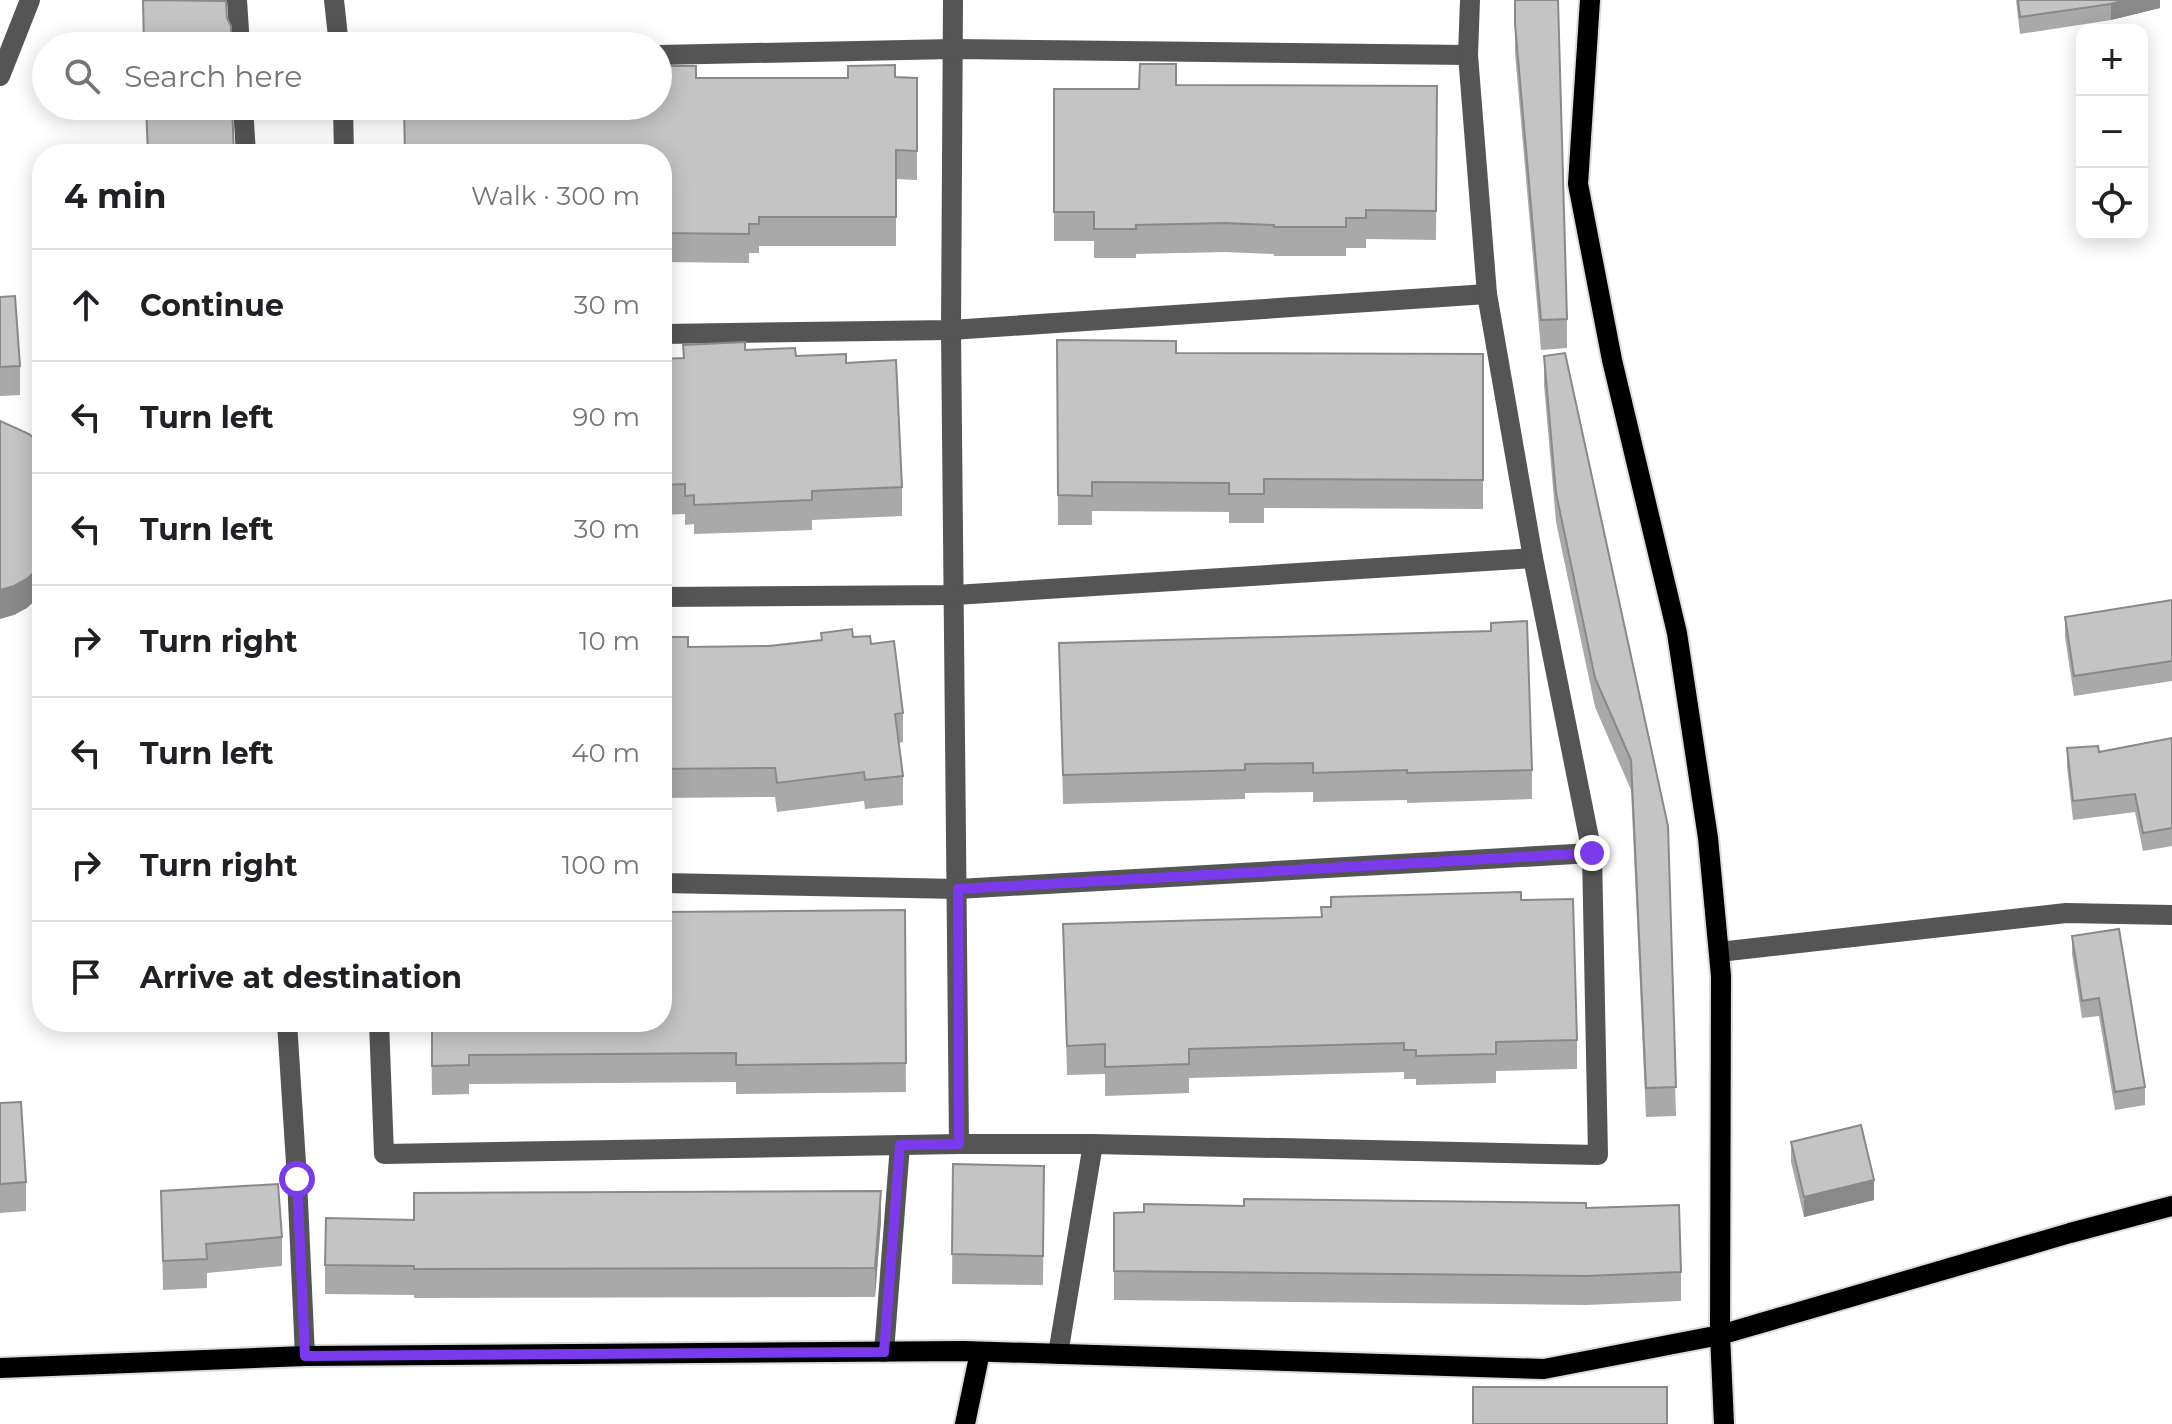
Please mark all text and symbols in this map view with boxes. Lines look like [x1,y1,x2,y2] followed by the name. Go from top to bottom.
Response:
[2076,24,2148,240] map controls
[2076,24,2148,96] button: +
[32,32,672,120] search box
[60,54,104,98] icon: search
[124,58,302,95] text: Search here
[2076,96,2148,168] button: −
[2076,168,2148,240] button: locate
[64,175,166,217] text: 4 min
[471,180,640,212] text: Walk · 300 m
[64,283,108,327] icon: ahead
[140,287,284,324] text: Continue
[574,289,640,321] text: 30 m
[64,395,108,439] icon: left
[140,399,273,436] text: Turn left
[573,401,640,433] text: 90 m
[64,507,108,551] icon: left
[140,511,273,548] text: Turn left
[574,513,640,545] text: 30 m
[64,619,108,663] icon: right
[140,623,297,660] text: Turn right
[579,625,640,657] text: 10 m
[64,731,108,775] icon: left
[140,735,273,772] text: Turn left
[571,737,640,769] text: 40 m
[1574,835,1610,871] route end
[64,843,108,887] icon: right
[140,847,297,884] text: Turn right
[562,849,640,881] text: 100 m
[64,955,108,999] icon: arrive
[140,959,462,996] text: Arrive at destination
[279,1161,315,1197] route start

